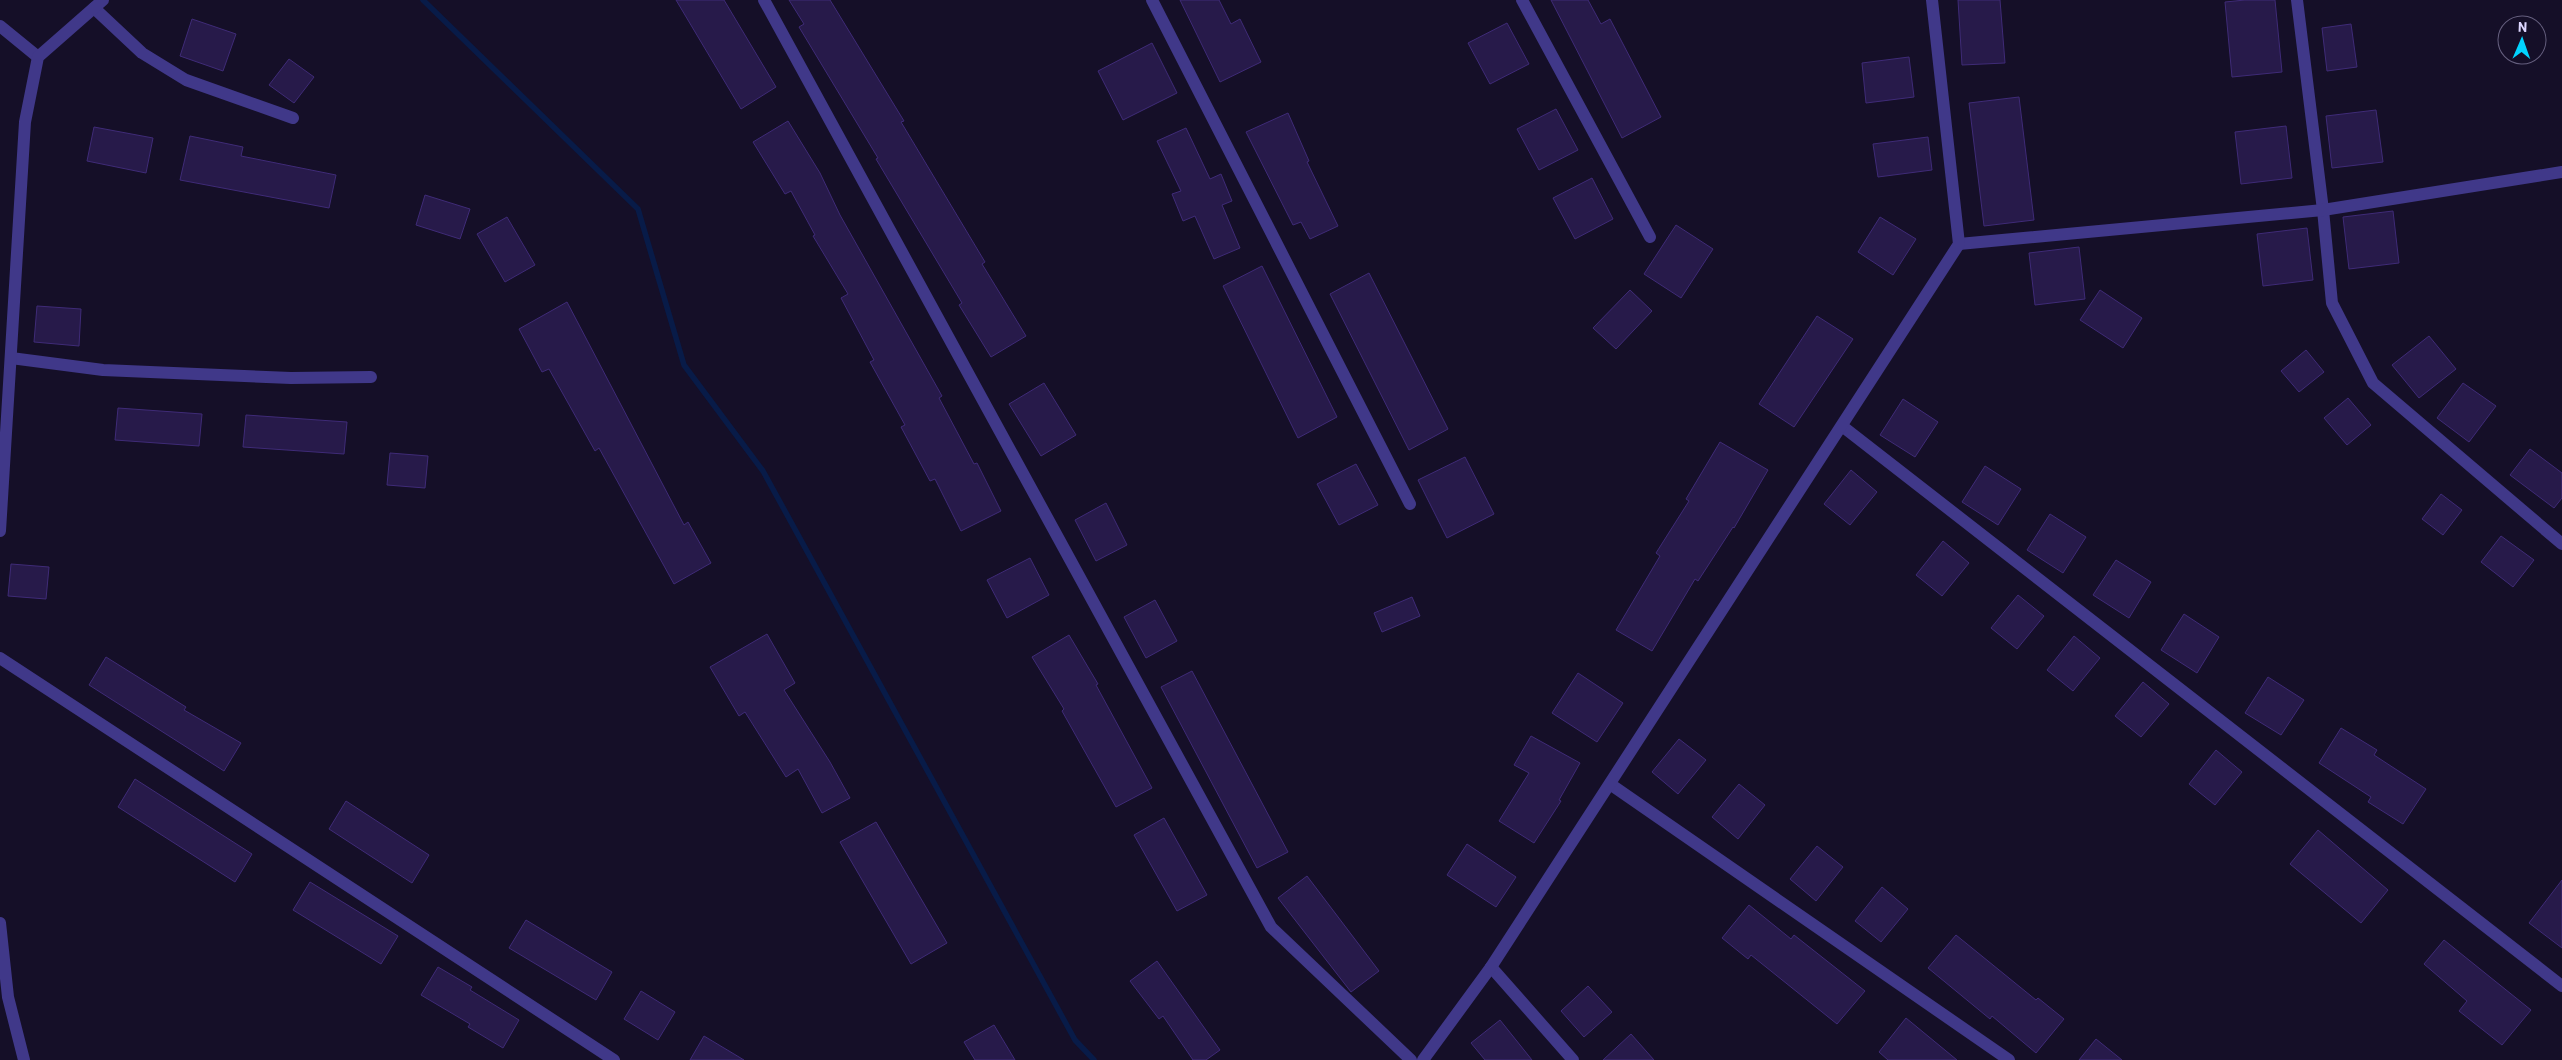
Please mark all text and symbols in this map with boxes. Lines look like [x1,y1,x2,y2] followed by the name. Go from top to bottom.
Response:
[2497,15,2547,65] north arrow
[2518,18,2527,35] text: N

